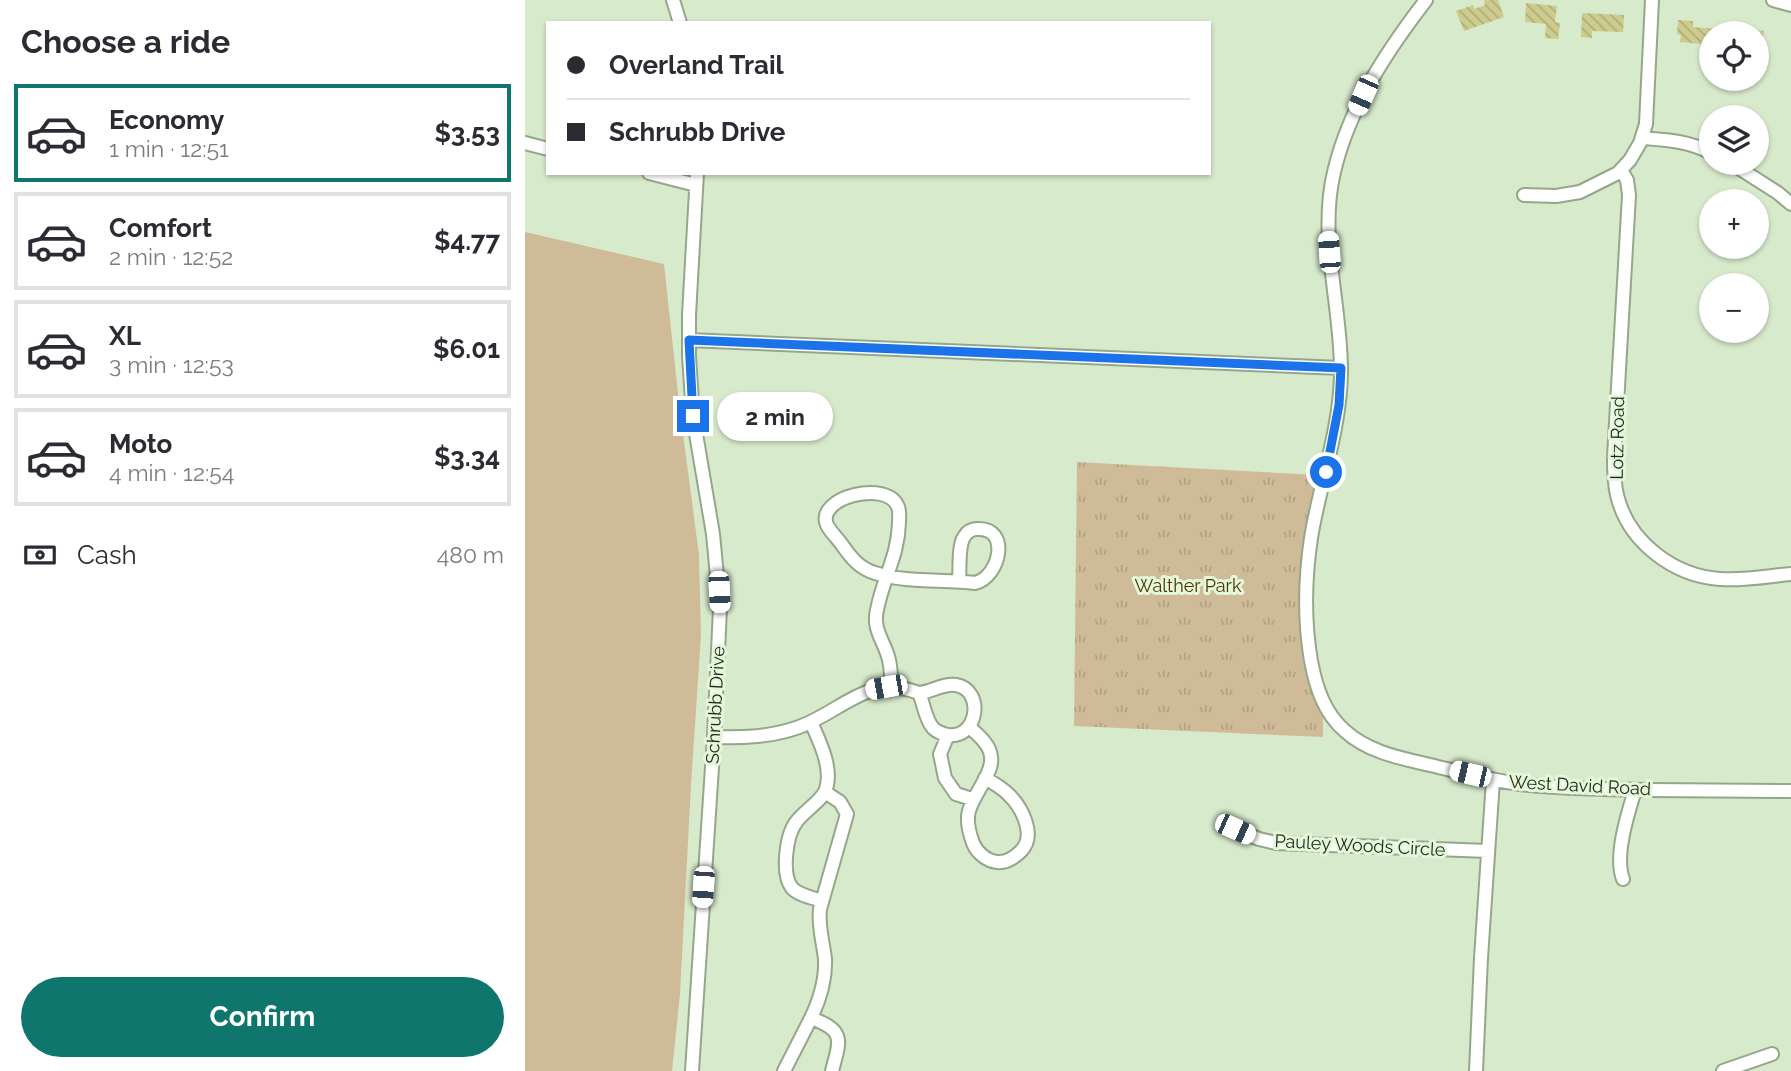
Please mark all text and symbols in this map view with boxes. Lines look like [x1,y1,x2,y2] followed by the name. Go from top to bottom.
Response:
[1699,21,1769,343] map controls
[1699,21,1769,91] button: locate
[21,23,230,60] text: Choose a ride
[609,50,784,80] text: Overland Trail
[1345,72,1382,118] car
[25,102,88,165] icon: car
[109,105,224,135] text: Economy
[1699,105,1769,175] button: layers
[609,117,785,147] text: Schrubb Drive
[434,118,500,148] text: $3.53
[109,135,229,162] text: 1 min · 12:51
[1699,189,1769,259] button: +
[25,210,88,273] icon: car
[109,213,212,243] text: Comfort
[434,226,500,256] text: $4.77
[1318,230,1341,274] car
[109,243,233,270] text: 2 min · 12:52
[1699,273,1769,343] button: −
[25,318,88,381] icon: car
[109,321,141,351] text: XL
[433,334,500,364] text: $6.01
[109,351,234,378] text: 3 min · 12:53
[717,392,833,440] callout: 2 min
[1606,396,1628,480] street label: Lotz Road
[677,400,709,432] route end
[745,403,805,430] text: 2 min
[25,426,88,489] icon: car
[109,429,172,459] text: Moto
[434,442,500,472] text: $3.34
[1310,456,1342,488] route start
[109,459,234,486] text: 4 min · 12:54
[21,536,59,574] icon: cash
[77,540,137,570] text: Cash
[437,541,504,568] text: 480 m
[708,570,731,614] car
[1135,575,1242,596] park label: Walther Park
[701,645,729,764] street label: Schrubb Drive
[864,673,909,701] car
[1448,759,1493,789] car
[1508,771,1652,799] street label: West David Road
[1212,811,1259,847] car
[1274,830,1446,860] street label: Pauley Woods Circle
[692,865,715,909] car
[21,977,504,1057] button: Confirm

